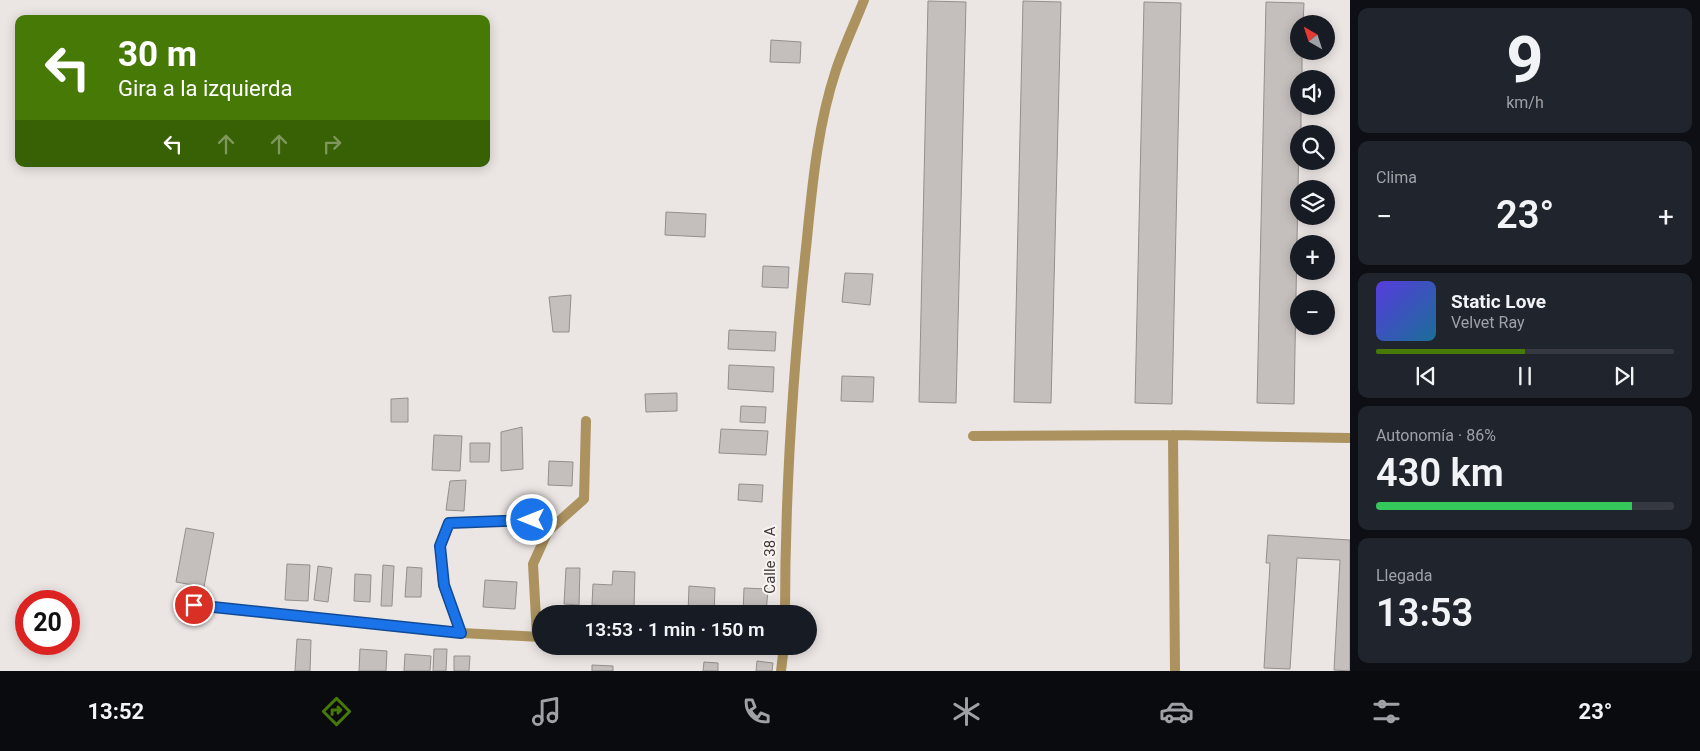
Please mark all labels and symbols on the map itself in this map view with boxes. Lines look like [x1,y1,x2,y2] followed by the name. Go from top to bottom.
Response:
[1290,15,1335,60] north arrow
[505,493,557,545] position arrow
[761,526,779,594] street label: Calle 38 A
[173,584,215,626] pin
[15,590,80,655] speed limit sign: 20

